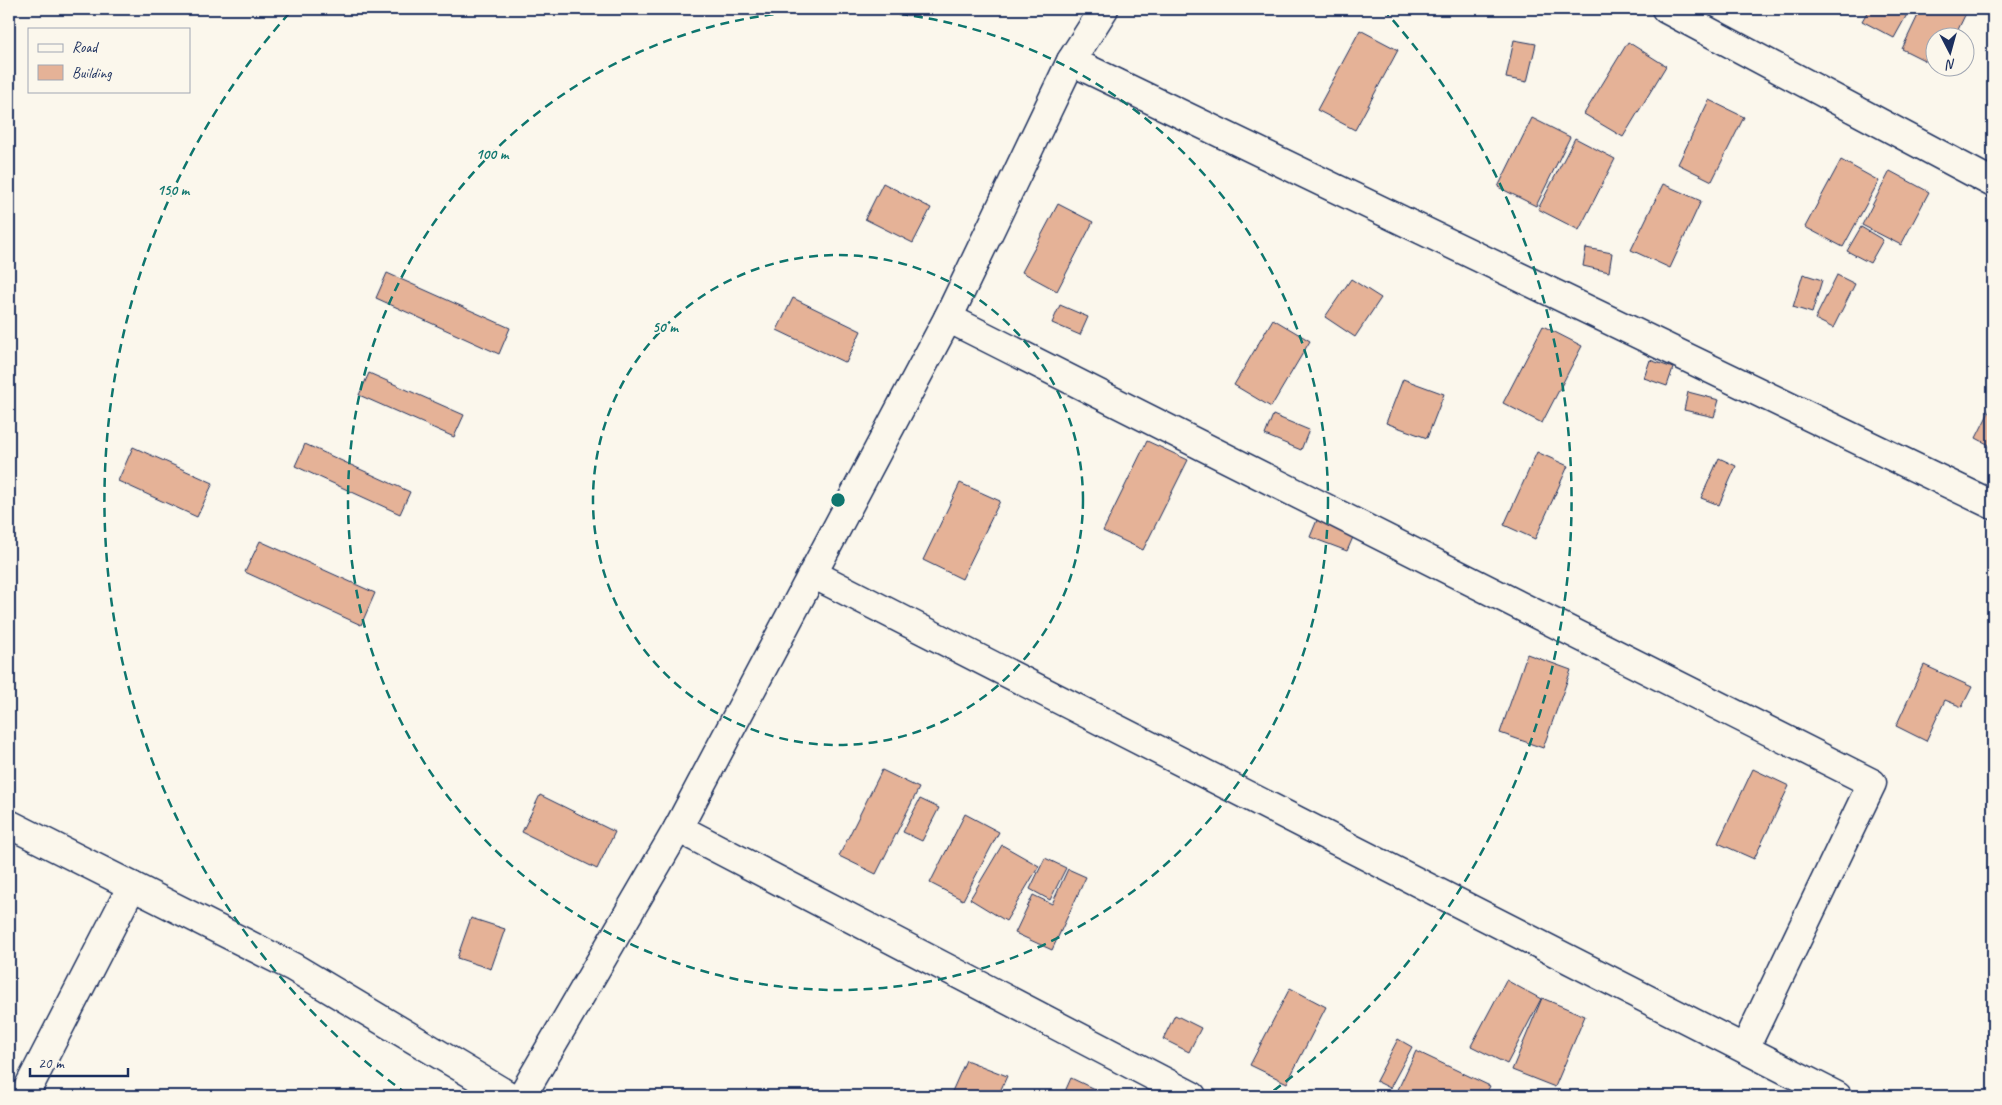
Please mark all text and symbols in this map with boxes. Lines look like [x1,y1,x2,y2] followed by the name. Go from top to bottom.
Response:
[28,28,190,92] legend
[1924,28,1974,78] north arrow
[72,38,99,57] text: Road
[1944,56,1957,74] text: N
[72,64,112,83] text: Building
[476,145,510,164] text: 100 m
[157,181,191,200] text: 150 m
[652,318,679,337] text: 50 m
[829,491,847,509] centre of rings
[30,1045,128,1077] scale bar
[38,1054,65,1073] text: 20 m

